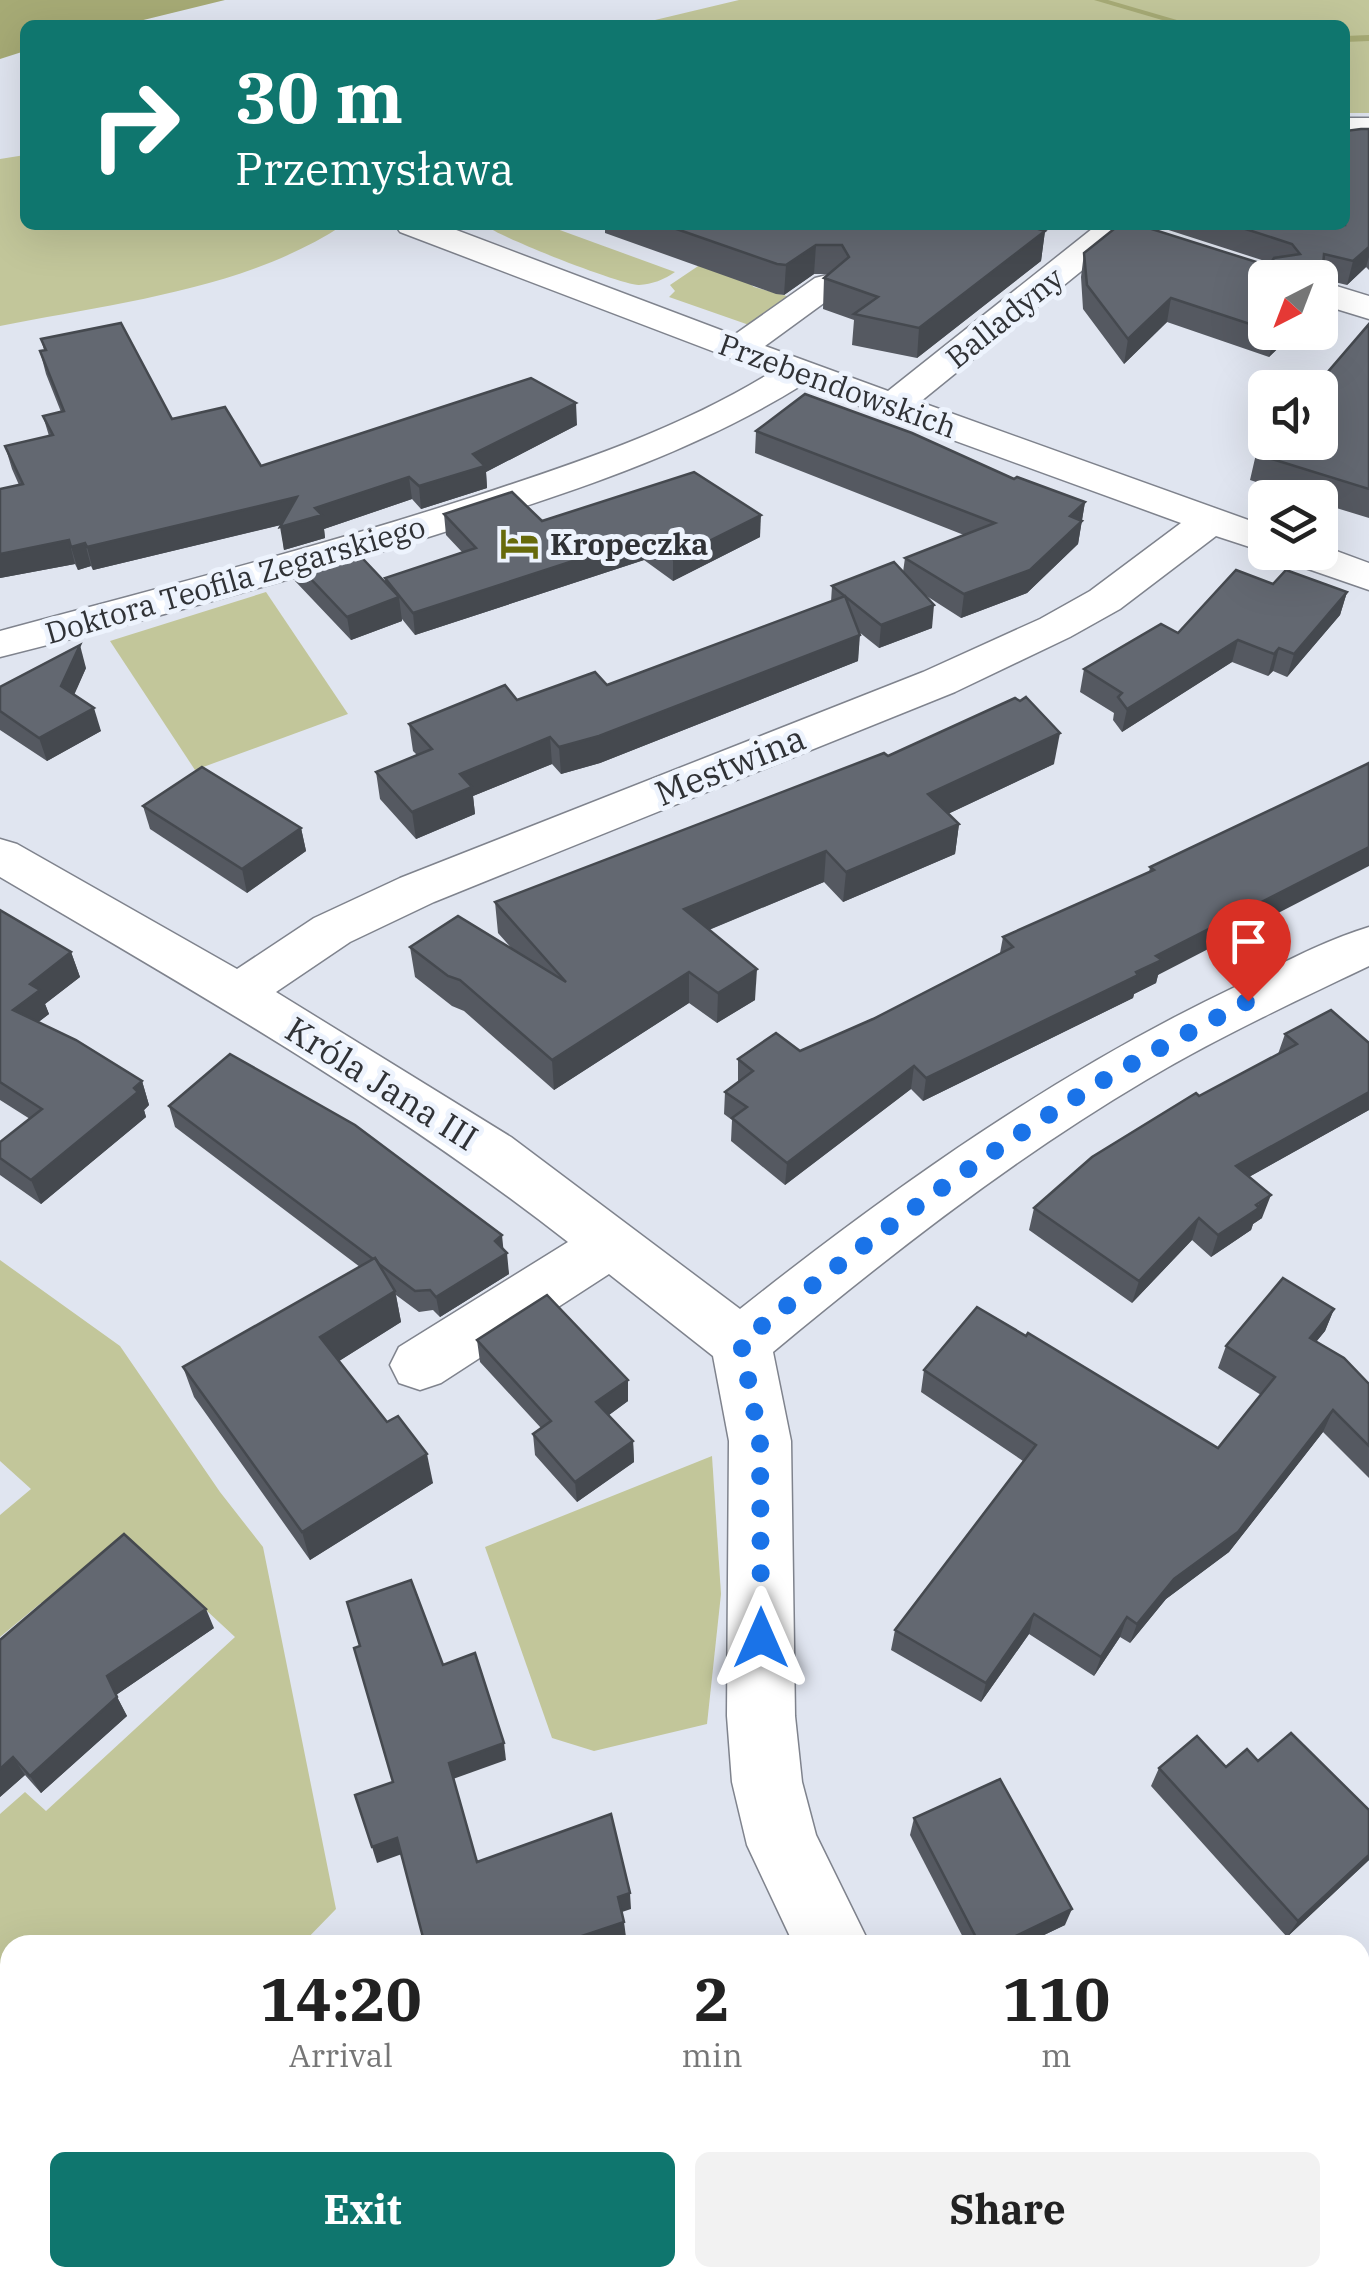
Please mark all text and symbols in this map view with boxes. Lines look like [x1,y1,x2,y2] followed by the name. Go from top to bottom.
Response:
[235,51,403,142] text: 30 m
[70,60,200,190] icon: right
[235,139,514,197] text: Przemysława
[937,258,1071,376] street label: Balladyny
[1248,260,1338,350] north arrow
[1248,260,1338,570] map controls
[714,324,962,446] street label: Przebendowskich
[1248,370,1338,460] button: sound
[1248,480,1338,570] button: layers
[40,506,430,652] street label: Doktora Teofila Zegarskiego
[499,522,541,564] hotel icon: Kropeczka
[550,524,708,563] place label: Kropeczka
[648,714,812,816] street label: Mestwina
[1206,899,1291,1002] pin
[1221,914,1276,969] icon: arrive
[277,1006,487,1160] street label: Króla Jana III
[709,1586,813,1690] position arrow
[260,1959,422,2038] text: 14:20
[694,1959,730,2038] text: 2
[1002,1959,1110,2038] text: 110
[289,2034,393,2076] text: Arrival
[682,2034,743,2076] text: min
[1041,2034,1072,2076] text: m
[50,2152,675,2267] button: Exit
[695,2152,1320,2267] button: Share

